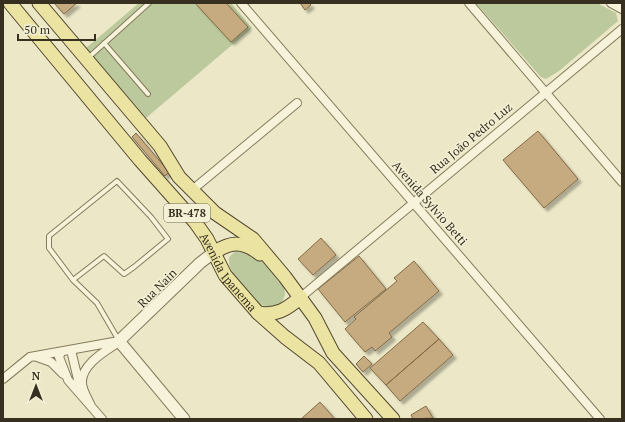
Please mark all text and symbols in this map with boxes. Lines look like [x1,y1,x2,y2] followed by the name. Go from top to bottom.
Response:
[18,16,95,42] scale bar
[24,22,51,37] text: 50 m
[427,99,515,177] street label: Rua João Pedro Luz
[389,158,471,249] street label: Avenida Sylvio Betti
[164,204,210,222] road number: BR-478
[197,229,260,314] street label: Avenida Ipanema
[134,265,180,311] street label: Rua Nain
[16,366,56,406] north arrow
[32,369,41,383] text: N

